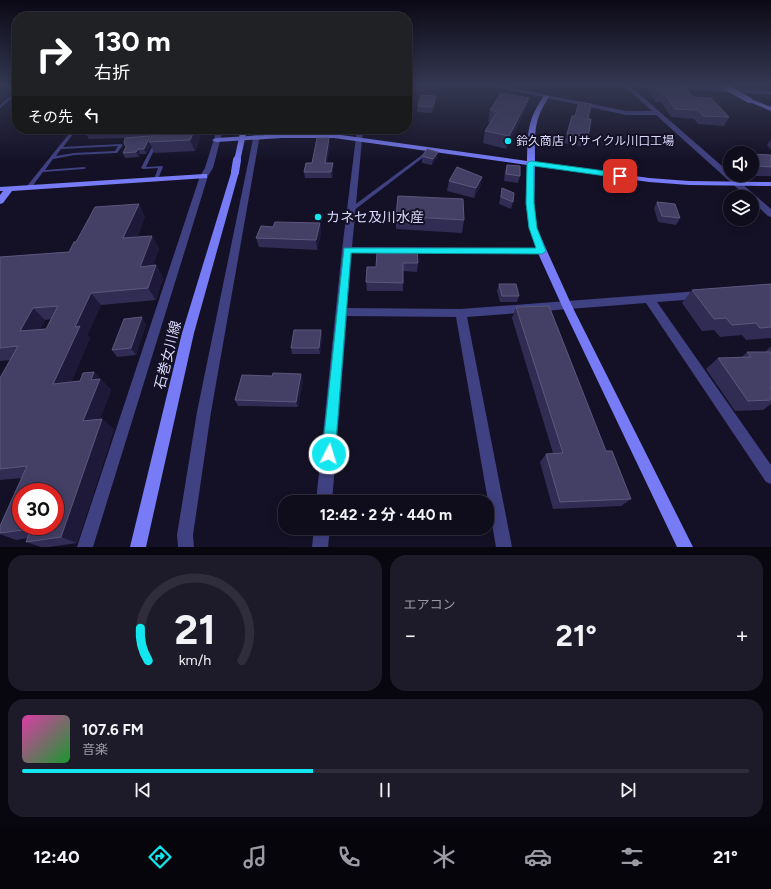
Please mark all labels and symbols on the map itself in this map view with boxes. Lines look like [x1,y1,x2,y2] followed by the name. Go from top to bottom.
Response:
[516,134,674,148] place label: 鈴久商店 リサイクル川口工場
[503,136,513,146] marker: 鈴久商店 リサイクル川口工場
[603,159,637,193] pin
[326,209,424,226] place label: カネセ及川水産
[313,212,323,222] marker: カネセ及川水産
[151,319,185,391] street label: 石巻女川線
[308,433,350,475] position arrow
[12,483,64,535] speed limit sign: 30

